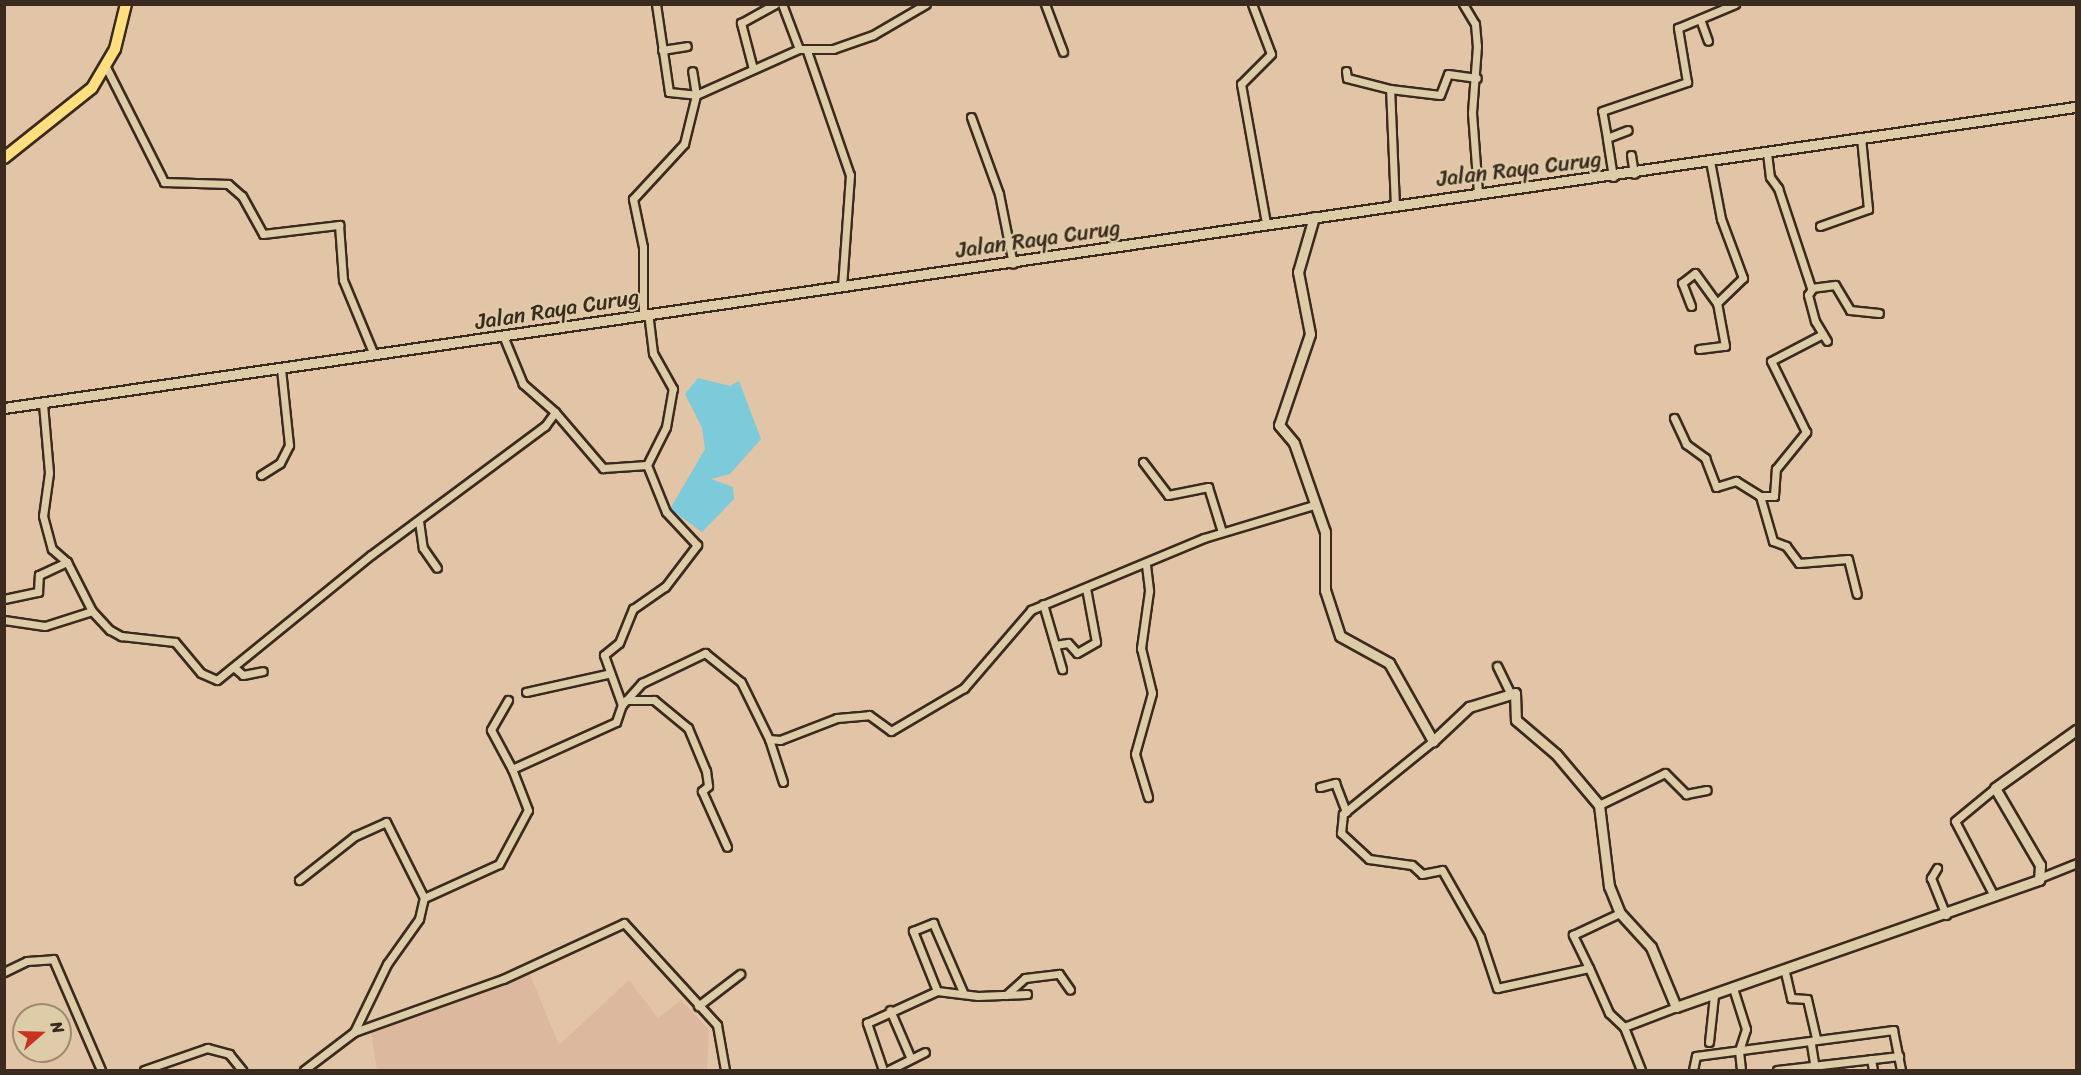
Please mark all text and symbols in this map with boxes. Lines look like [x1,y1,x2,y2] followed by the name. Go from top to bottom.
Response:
[1435,146,1603,192] street label: Jalan Raya Curug
[954,214,1122,264] street label: Jalan Raya Curug
[473,283,641,335] street label: Jalan Raya Curug
[12,1003,72,1063] north arrow
[42,1017,73,1038] text: N

